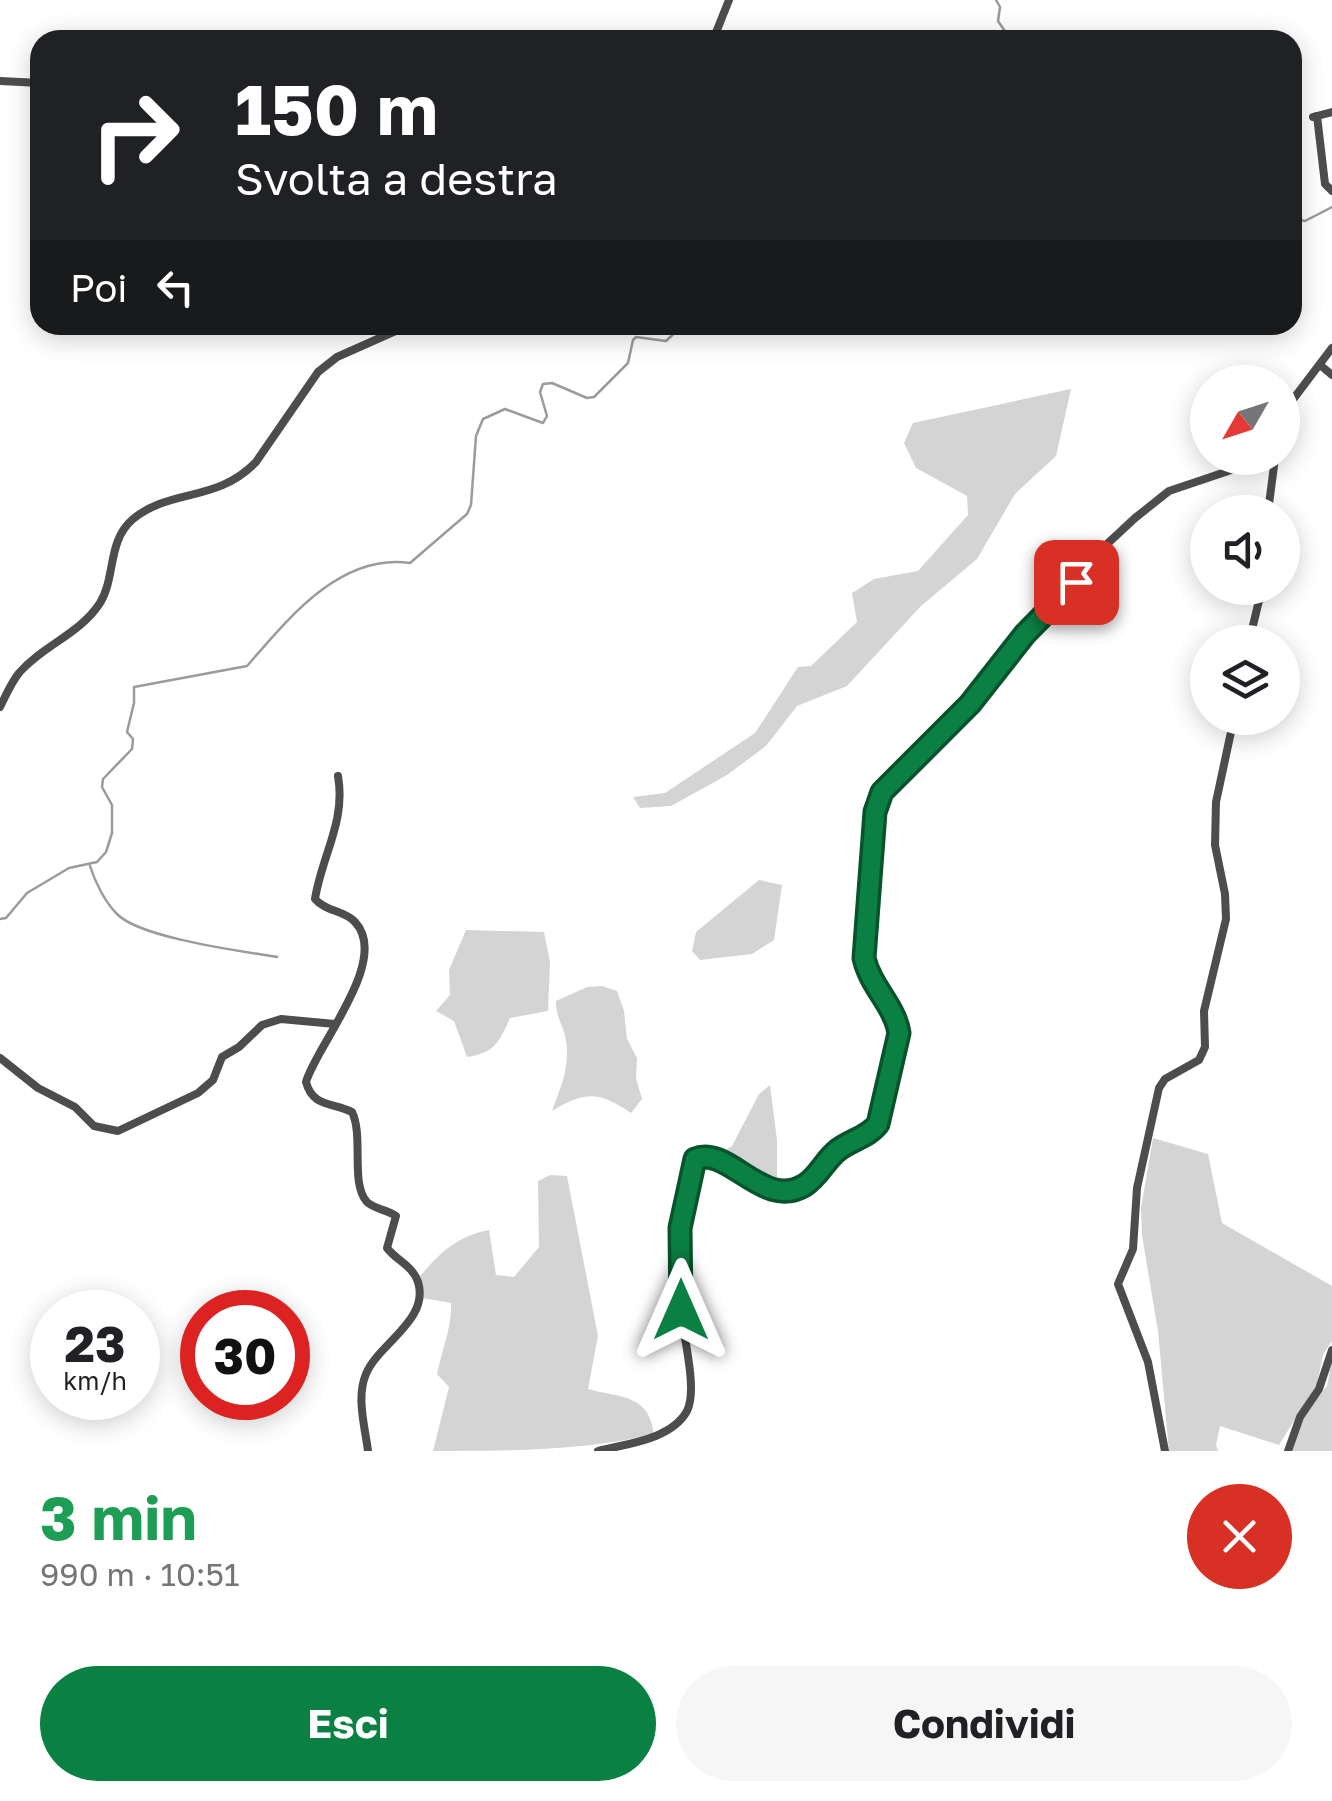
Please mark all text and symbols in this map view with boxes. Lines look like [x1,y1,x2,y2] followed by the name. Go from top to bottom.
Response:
[235,66,438,150] text: 150 m
[70,70,200,200] icon: right
[235,151,558,205] text: Svolta a destra
[148,260,203,315] icon: left
[70,265,128,310] text: Poi
[1190,365,1300,475] north arrow
[1190,365,1300,735] map controls
[1190,495,1300,605] button: sound
[1034,540,1119,625] pin
[1049,555,1104,610] icon: arrive
[1190,625,1300,735] button: layers
[629,1258,733,1362] position arrow
[180,1290,310,1420] speed limit sign: 30
[64,1313,125,1373] text: 23
[63,1365,127,1396] text: km/h
[40,1481,197,1553] text: 3 min
[1187,1484,1292,1589] button: close
[40,1555,240,1593] text: 990 m · 10:51
[40,1666,656,1781] button: Esci
[676,1666,1292,1781] button: Condividi

